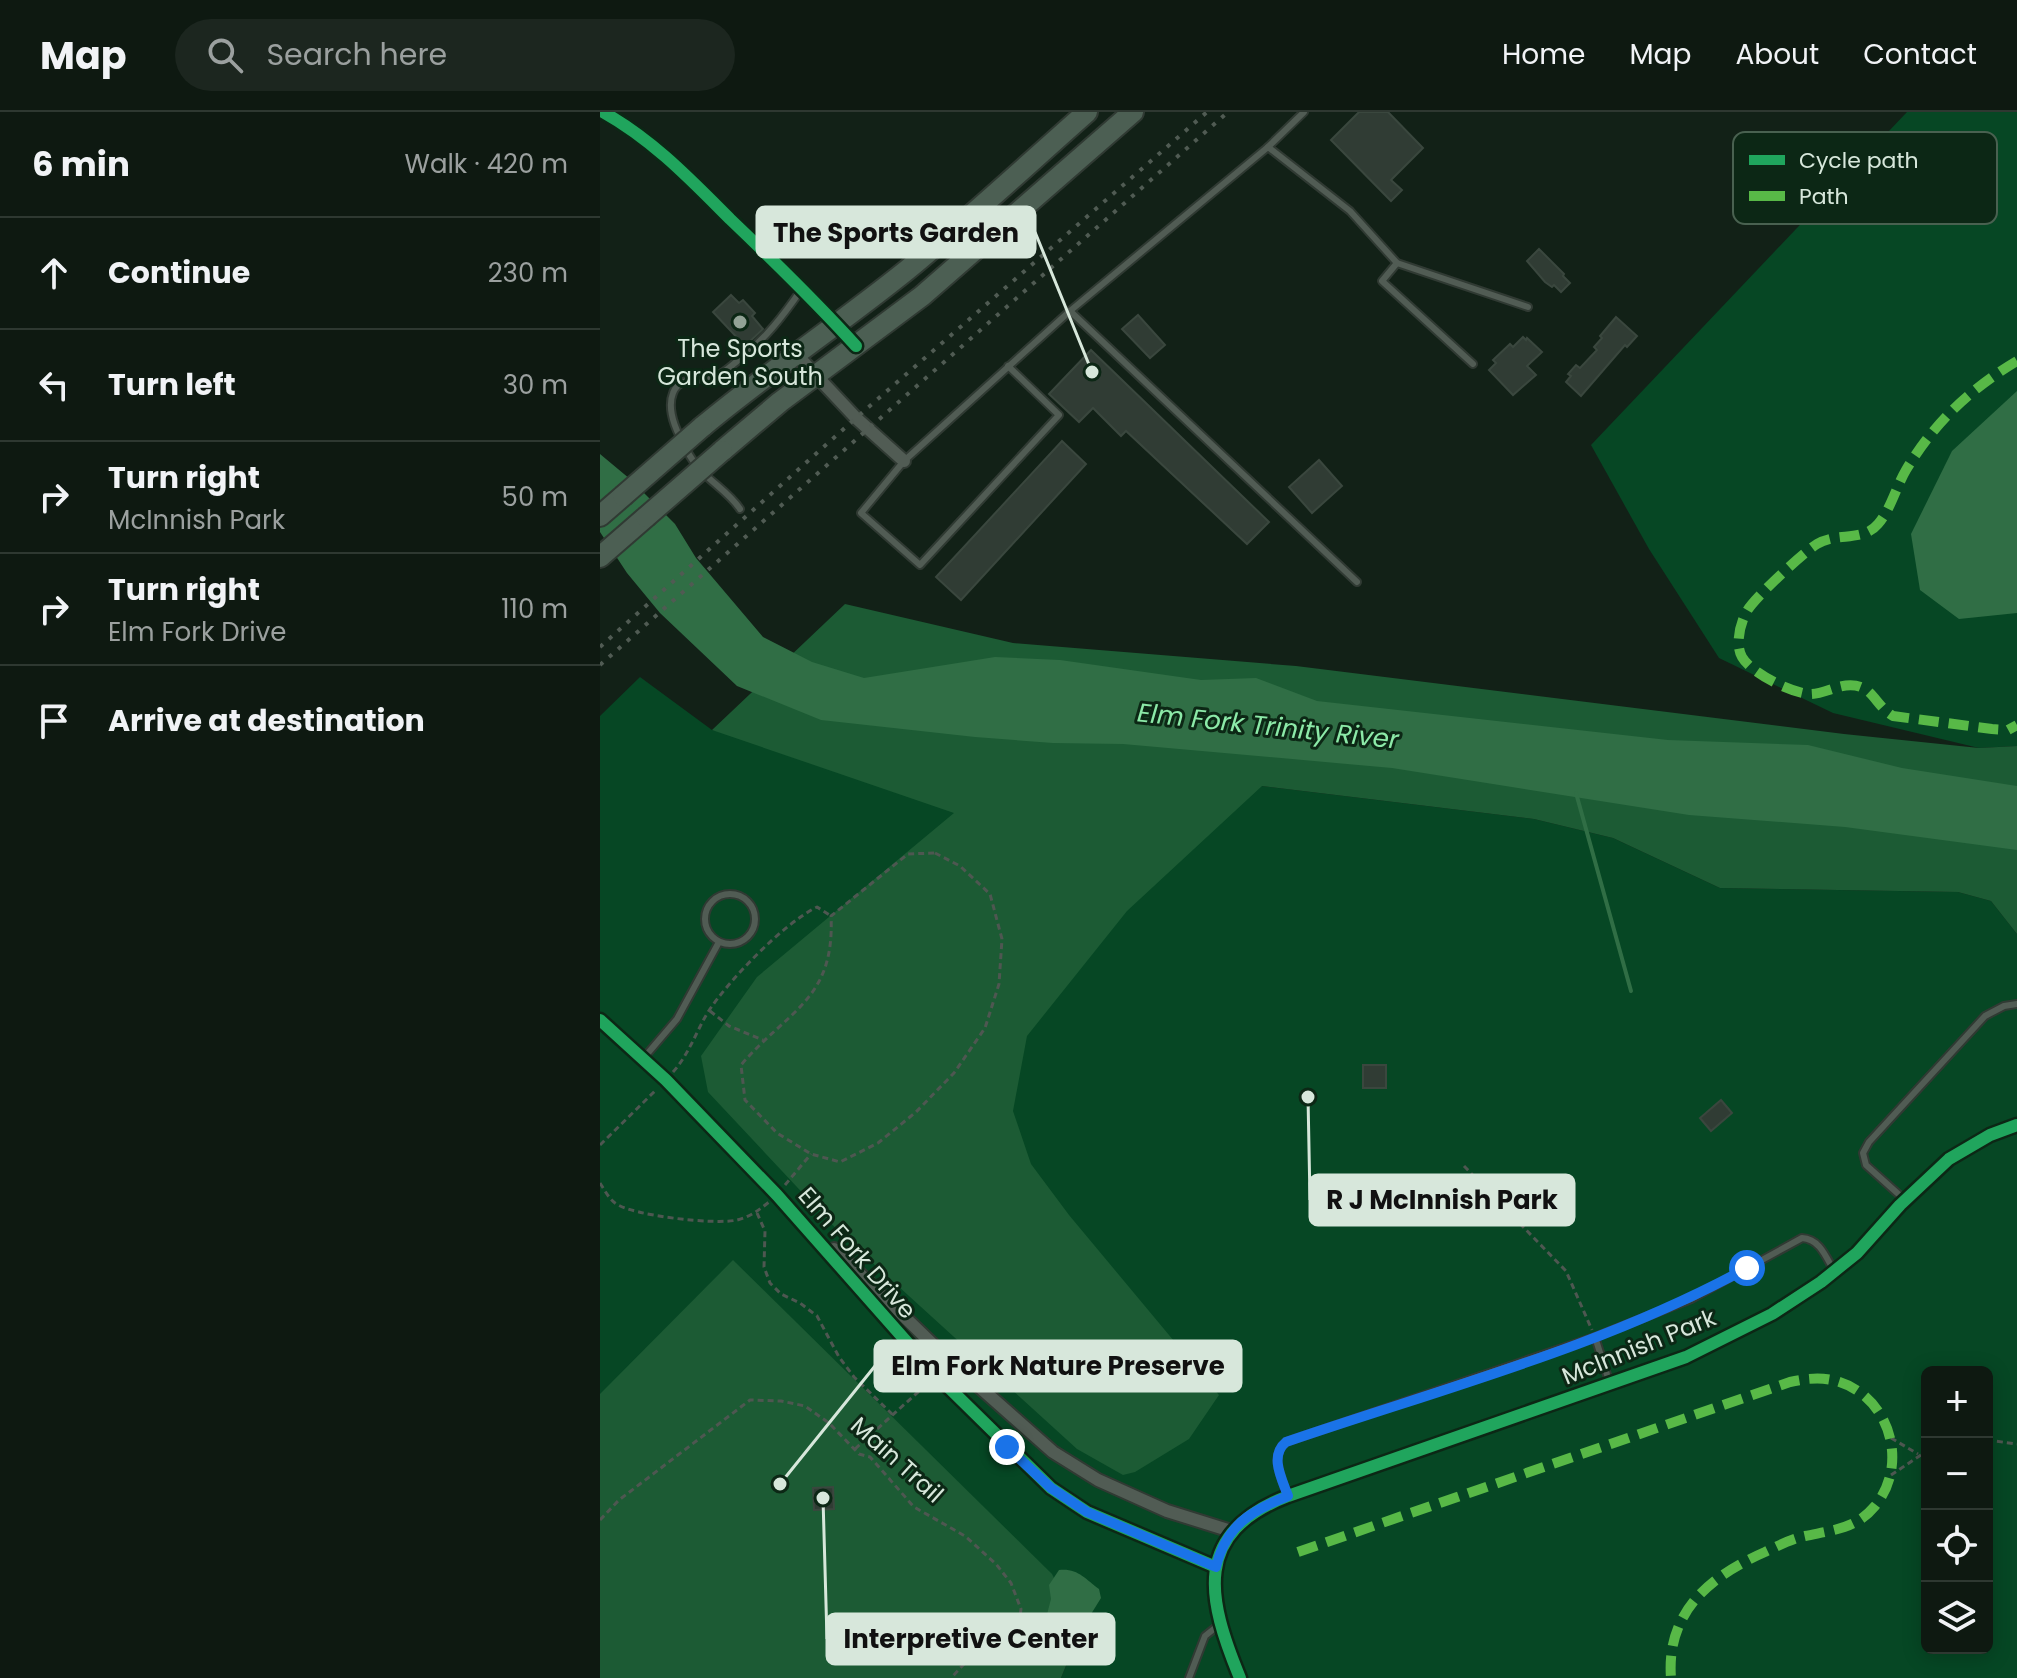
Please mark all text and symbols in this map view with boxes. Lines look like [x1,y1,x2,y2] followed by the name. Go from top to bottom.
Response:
[175,19,735,91] search box
[40,29,127,82] text: Map
[203,33,247,77] icon: search
[267,33,447,76] text: Search here
[1502,35,1585,74] text: Home
[1629,35,1691,74] text: Map
[1735,35,1819,74] text: About
[1863,35,1977,74] text: Contact
[1733,132,1997,224] legend
[32,140,130,188] text: 6 min
[1799,145,1918,176] text: Cycle path
[405,146,568,182] text: Walk · 420 m
[1799,181,1849,212] text: Path
[757,207,1035,257] callout: The Sports Garden
[773,215,1019,251] text: The Sports Garden
[32,251,76,295] icon: ahead
[108,251,250,294] text: Continue
[488,255,568,291] text: 230 m
[731,313,749,331] marker: The Sports Garden South
[657,332,823,393] place label: The Sports Garden South
[32,363,76,407] icon: left
[108,363,236,406] text: Turn left
[503,367,568,403] text: 30 m
[108,456,260,499] text: Turn right
[32,475,76,519] icon: right
[502,479,568,515] text: 50 m
[108,502,285,538] text: McInnish Park
[108,568,260,611] text: Turn right
[32,587,76,631] icon: right
[501,591,568,627] text: 110 m
[108,614,286,650] text: Elm Fork Drive
[1136,694,1402,758] water label: Elm Fork Trinity River
[32,699,76,743] icon: arrive
[108,699,425,742] text: Arrive at destination
[1310,1175,1574,1225] callout: R J McInnish Park
[791,1180,924,1326] street label: Elm Fork Drive
[1326,1182,1558,1218] text: R J McInnish Park
[1729,1250,1765,1286] route start
[1557,1300,1721,1392] street label: McInnish Park
[875,1341,1241,1391] callout: Elm Fork Nature Preserve
[891,1348,1225,1384] text: Elm Fork Nature Preserve
[1921,1366,1993,1654] map controls
[1921,1366,1993,1438] button: +
[844,1409,951,1510] street label: Main Trail
[989,1429,1025,1465] route end
[1921,1438,1993,1510] button: −
[1921,1510,1993,1582] button: locate
[1921,1582,1993,1654] button: layers
[827,1614,1114,1664] callout: Interpretive Center
[844,1621,1098,1657] text: Interpretive Center

